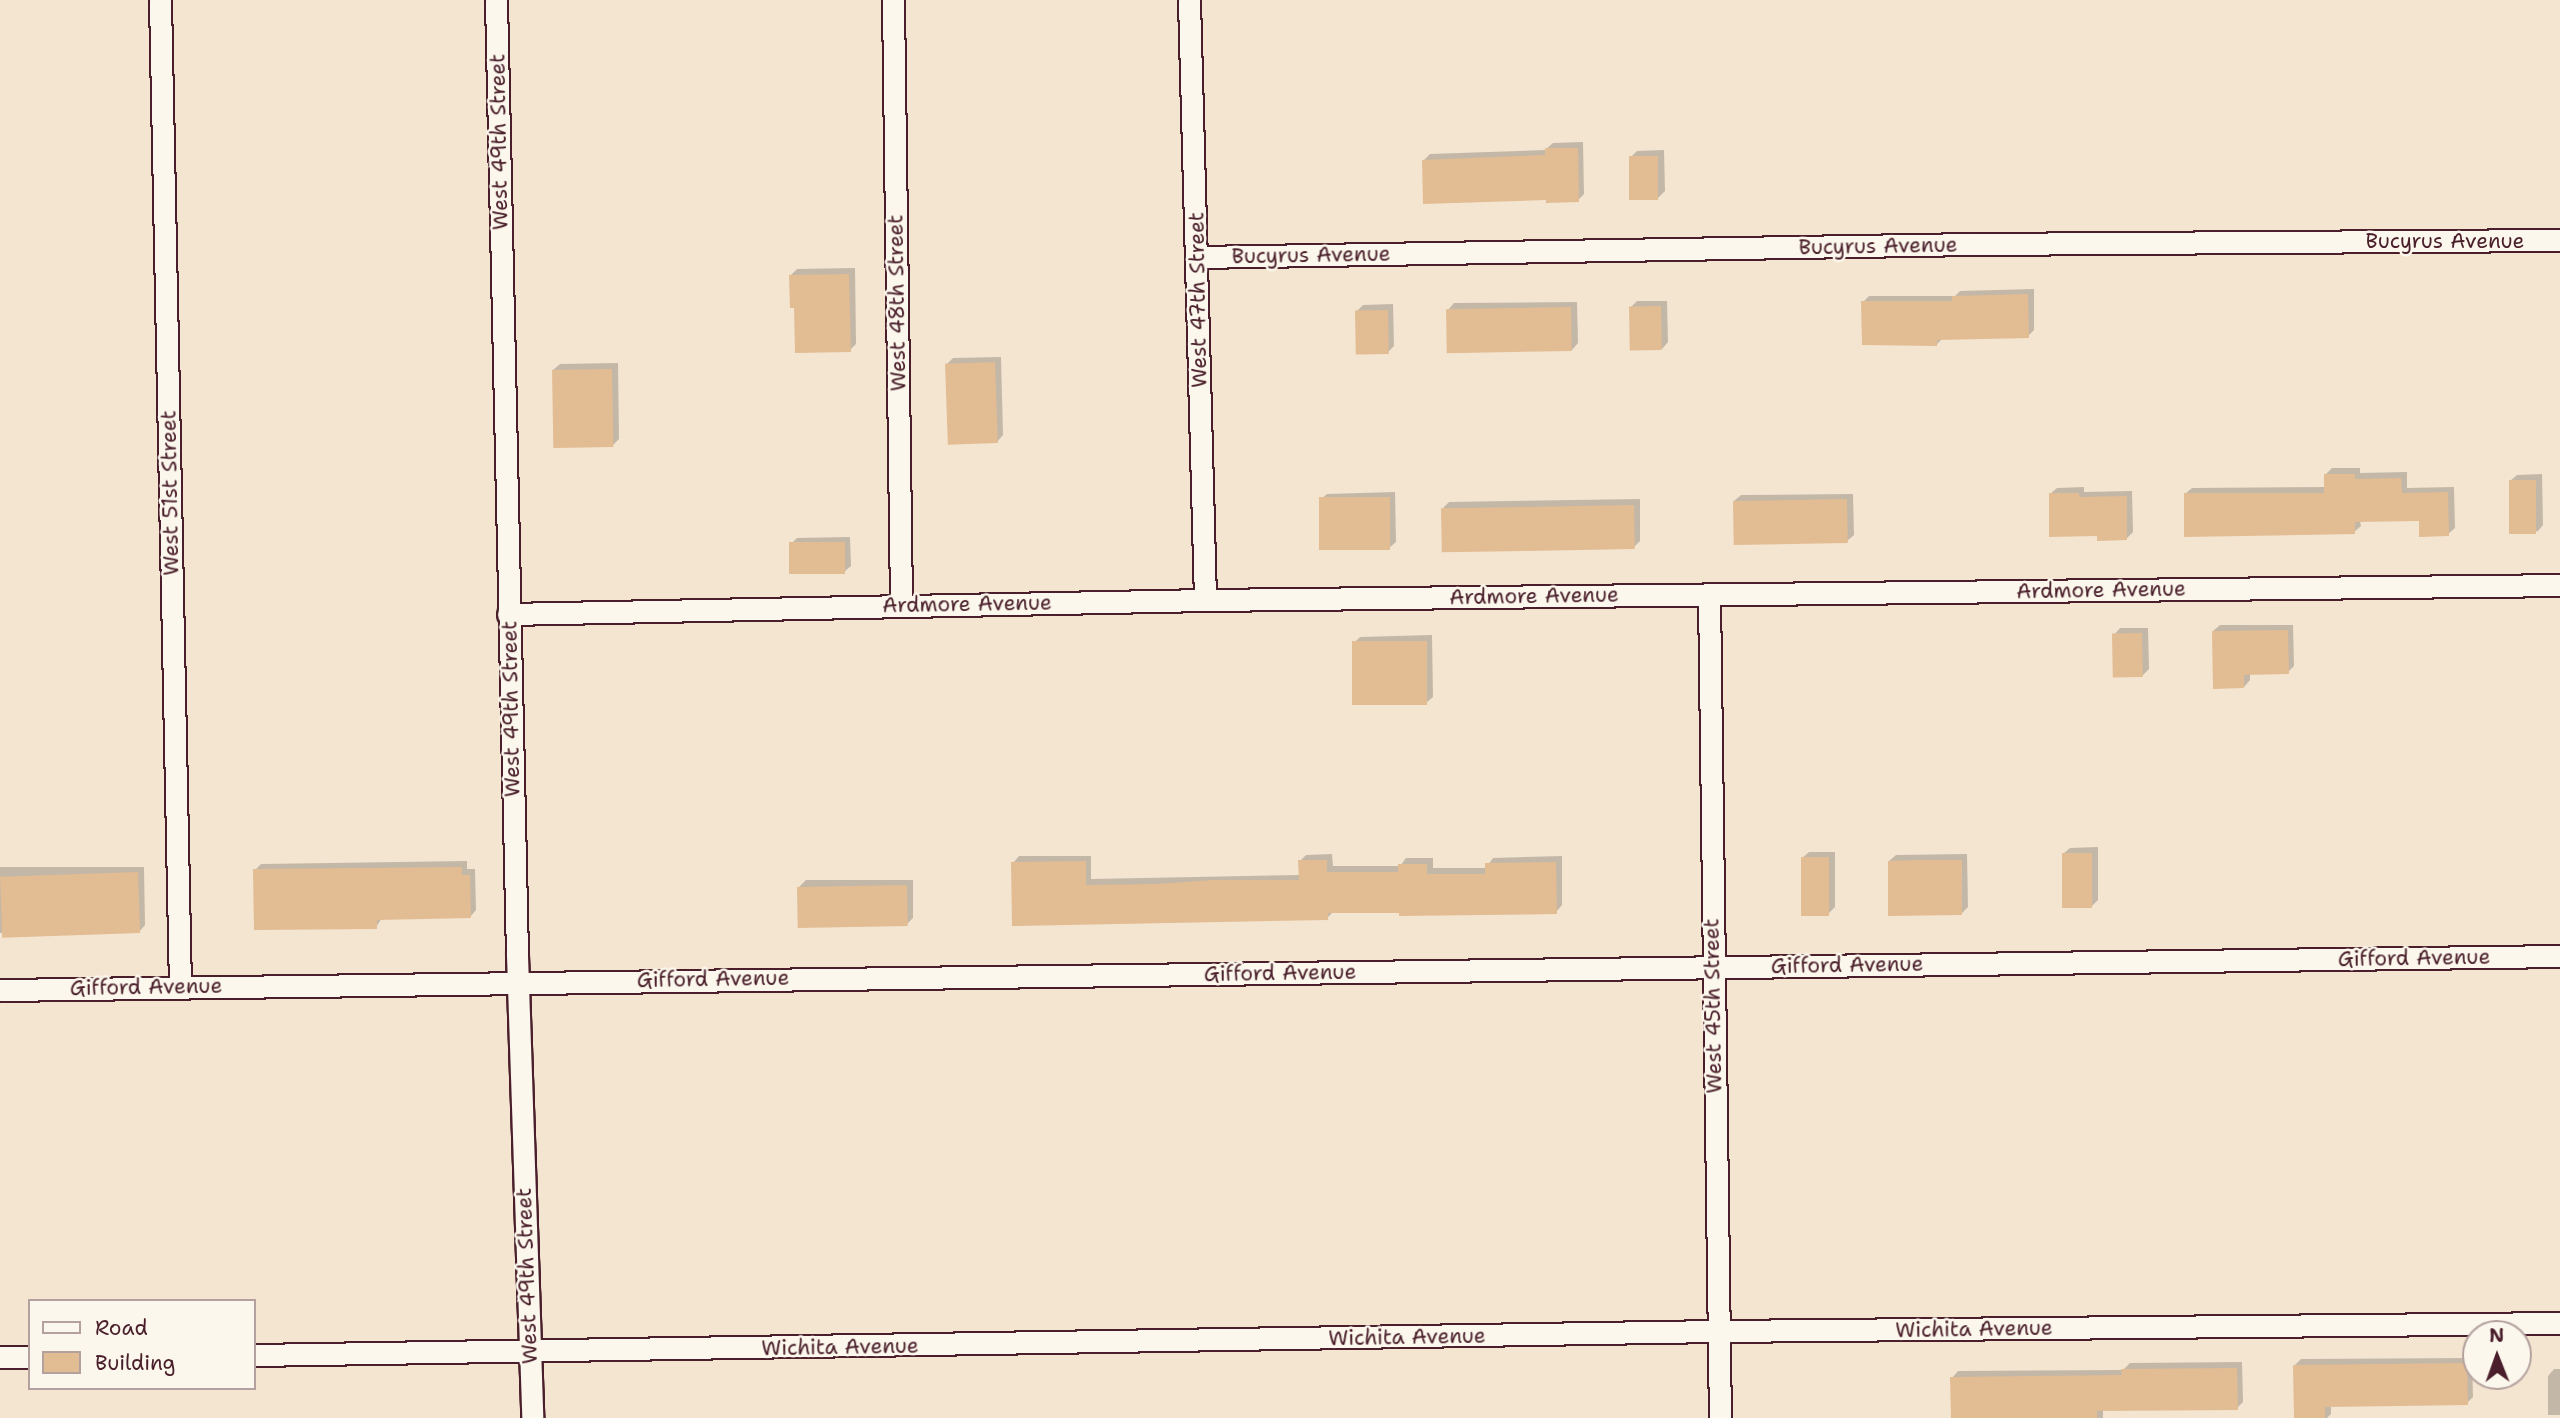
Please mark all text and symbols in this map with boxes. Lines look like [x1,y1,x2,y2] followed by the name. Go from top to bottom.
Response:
[485,54,513,230] street label: West 49th Street
[1184,212,1212,388] street label: West 47th Street
[883,214,911,392] street label: West 48th Street
[2366,228,2524,254] street label: Bucyrus Avenue
[1798,232,1958,260] street label: Bucyrus Avenue
[1231,241,1391,269] street label: Bucyrus Avenue
[156,410,184,576] street label: West 51st Street
[2016,576,2186,604] street label: Ardmore Avenue
[1449,582,1619,610] street label: Ardmore Avenue
[882,590,1052,618] street label: Ardmore Avenue
[497,621,525,797] street label: West 49th Street
[1699,918,1727,1094] street label: West 45th Street
[2338,944,2490,972] street label: Gifford Avenue
[1771,951,1923,979] street label: Gifford Avenue
[1204,959,1356,987] street label: Gifford Avenue
[637,965,789,993] street label: Gifford Avenue
[70,973,222,1001] street label: Gifford Avenue
[511,1187,543,1365] street label: West 49th Street
[28,1299,256,1390] legend
[95,1314,148,1342] text: Road
[1895,1315,2053,1343] street label: Wichita Avenue
[2462,1320,2532,1390] north arrow
[1328,1323,1486,1351] street label: Wichita Avenue
[2489,1323,2504,1348] text: N
[761,1333,919,1361] street label: Wichita Avenue
[95,1349,175,1377] text: Building

